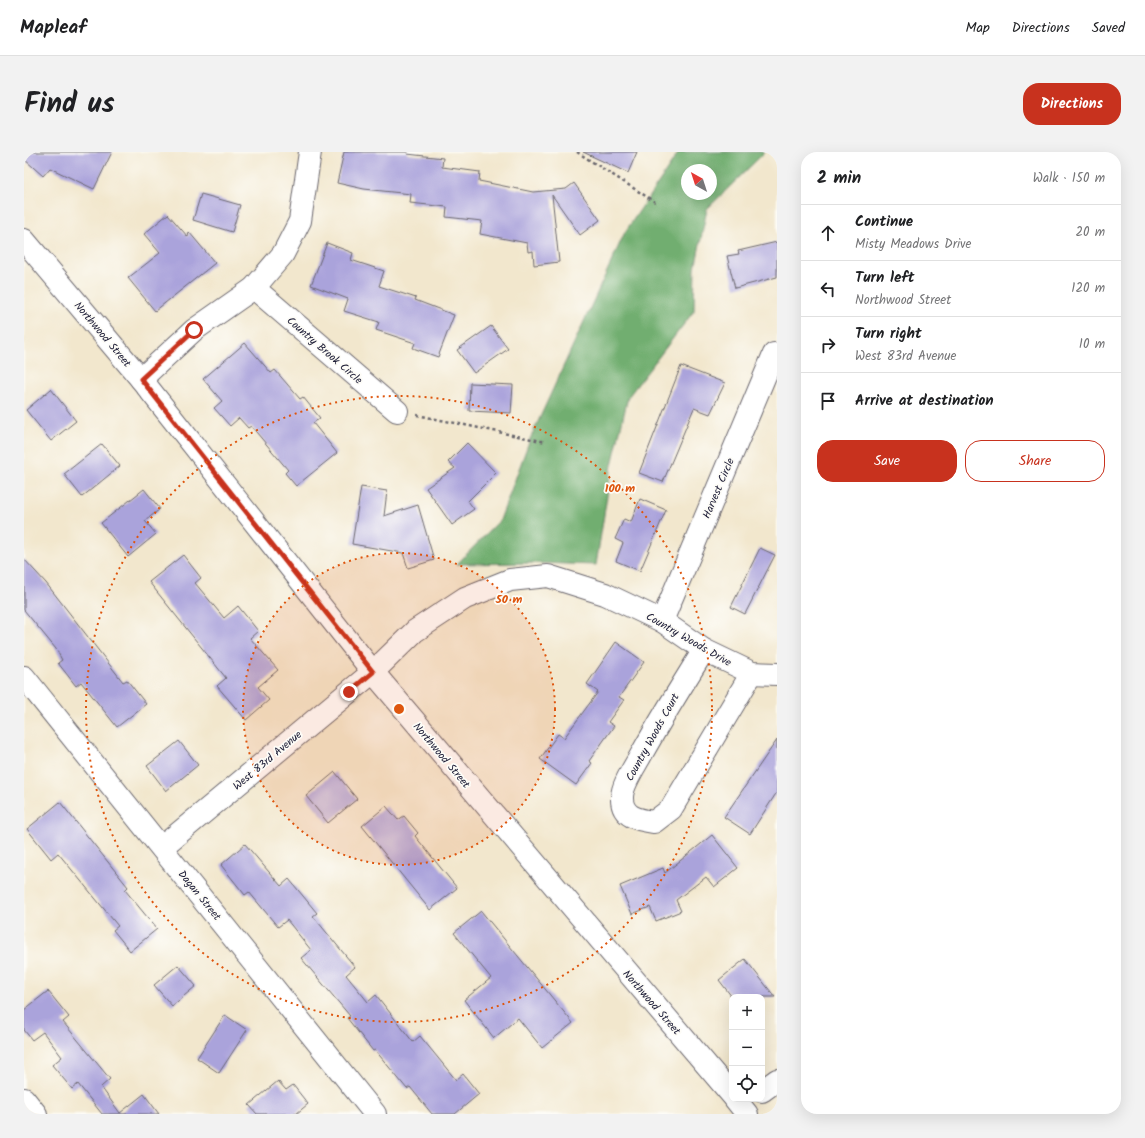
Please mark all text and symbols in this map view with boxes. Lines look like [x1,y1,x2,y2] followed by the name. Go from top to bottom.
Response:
[20,13,87,43] text: Mapleaf
[965,17,990,39] text: Map
[1012,17,1070,39] text: Directions
[1092,17,1125,39] text: Saved
[24,82,115,127] text: Find us
[1023,83,1121,125] button: Directions
[681,164,717,200] north arrow
[817,165,861,192] text: 2 min
[1033,168,1105,189] text: Walk · 150 m
[855,210,913,234] text: Continue
[817,222,839,244] icon: ahead
[1075,222,1105,243] text: 20 m
[855,234,971,255] text: Misty Meadows Drive
[855,266,915,290] text: Turn left
[817,278,839,300] icon: left
[1071,278,1105,299] text: 120 m
[855,290,951,311] text: Northwood Street
[69,298,136,372] street label: Northwood Street
[282,313,366,389] street label: Country Brook Circle
[185,321,203,339] route start
[855,322,922,346] text: Turn right
[817,334,839,356] icon: right
[1079,334,1105,355] text: 10 m
[855,346,956,367] text: West 83rd Avenue
[855,389,994,413] text: Arrive at destination
[817,390,839,412] icon: arrive
[817,440,957,482] button: Save
[965,440,1105,482] button: Share
[698,455,740,522] street label: Harvest Circle
[605,479,635,498] text: 100 m
[495,590,523,609] text: 50 m
[642,608,735,672] street label: Country Woods Drive
[340,683,358,701] route end
[621,690,685,785] street label: Country Woods Court
[392,702,406,716] centre of rings
[408,719,475,793] street label: Northwood Street
[229,726,306,795] street label: West 83rd Avenue
[173,866,226,925] street label: Dagan Street
[618,966,685,1040] street label: Northwood Street
[729,994,765,1102] map controls
[729,994,765,1030] button: +
[729,1030,765,1066] button: −
[729,1066,765,1102] button: locate

